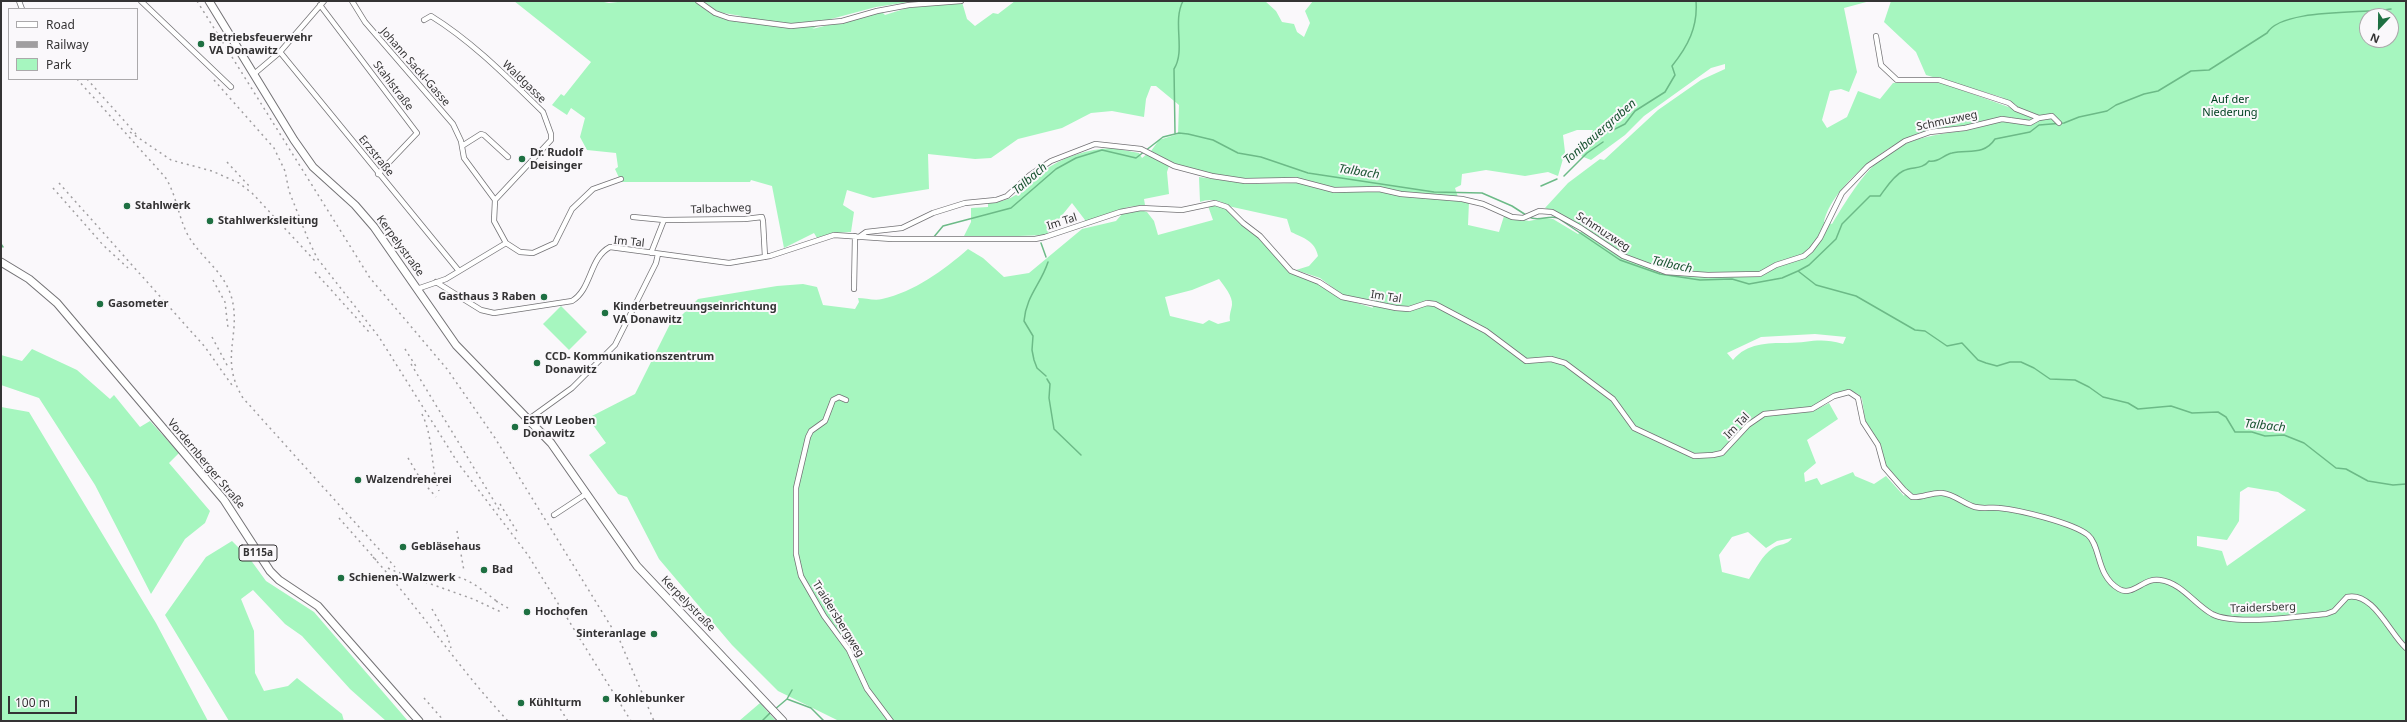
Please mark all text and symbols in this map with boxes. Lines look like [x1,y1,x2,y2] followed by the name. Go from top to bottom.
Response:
[8,8,138,80] legend
[2359,8,2399,48] north arrow
[46,16,75,33] text: Road
[377,25,453,109] street label: Johann Sackl-Gasse
[2368,30,2382,47] text: N
[209,31,312,57] place label: Betriebsfeuerwehr VA Donawitz
[46,36,89,53] text: Railway
[196,39,206,49] marker: Betriebsfeuerwehr VA Donawitz
[46,56,71,73] text: Park
[499,58,549,106] street label: Waldgasse
[370,59,416,113] street label: Stahlstraße
[2202,93,2258,119] park label: Auf der Niederung
[1561,97,1639,167] water label: Tonibauergraben
[1915,108,1979,134] street label: Schmuzweg
[356,133,396,179] street label: Erzstraße
[530,146,583,172] place label: Dr. Rudolf Deisinger
[517,154,527,164] marker: Dr. Rudolf Deisinger
[1010,160,1050,198] water label: Talbach
[1338,162,1380,182] water label: Talbach
[135,199,191,213] place label: Stahlwerk
[122,201,132,211] marker: Stahlwerk
[690,201,752,217] street label: Talbachweg
[1573,210,1633,254] street label: Schmuzweg
[1045,211,1079,233] street label: Im Tal
[374,213,426,279] street label: Kerpelystraße
[218,214,318,228] place label: Stahlwerksleitung
[205,216,215,226] marker: Stahlwerksleitung
[613,234,645,250] street label: Im Tal
[1650,254,1694,276] water label: Talbach
[1370,288,1402,306] street label: Im Tal
[438,290,536,304] place label: Gasthaus 3 Raben
[539,292,549,302] marker: Gasthaus 3 Raben
[108,297,168,311] place label: Gasometer
[95,299,105,309] marker: Gasometer
[613,300,777,326] place label: Kinderbetreuungseinrichtung VA Donawitz
[600,308,610,318] marker: Kinderbetreuungseinrichtung VA Donawitz
[545,350,714,376] place label: CCD- Kommunikationszentrum Donawitz
[532,358,542,368] marker: CCD- Kommunikationszentrum Donawitz
[1721,410,1753,442] street label: Im Tal
[523,414,595,440] place label: ESTW Leoben Donawitz
[165,416,247,512] street label: Vordernberger Straße
[2244,417,2286,435] water label: Talbach
[510,422,520,432] marker: ESTW Leoben Donawitz
[366,473,452,487] place label: Walzendreherei
[353,475,363,485] marker: Walzendreherei
[411,540,481,554] place label: Gebläsehaus
[398,542,408,552] marker: Gebläsehaus
[239,545,277,561] road number: B115a
[492,563,513,577] place label: Bad
[479,565,489,575] marker: Bad
[349,571,456,585] place label: Schienen-Walzwerk
[336,573,346,583] marker: Schienen-Walzwerk
[658,574,718,634] street label: Kerpelystraße
[809,578,867,660] street label: Traidersbergweg
[2230,600,2296,616] street label: Traidersberg
[535,605,588,619] place label: Hochofen
[522,607,532,617] marker: Hochofen
[576,627,646,641] place label: Sinteranlage
[649,629,659,639] marker: Sinteranlage
[10,688,79,714] scale bar
[614,692,685,706] place label: Kohlebunker
[15,694,50,711] text: 100 m
[601,694,611,704] marker: Kohlebunker
[529,696,581,710] place label: Kühlturm
[516,698,526,708] marker: Kühlturm

